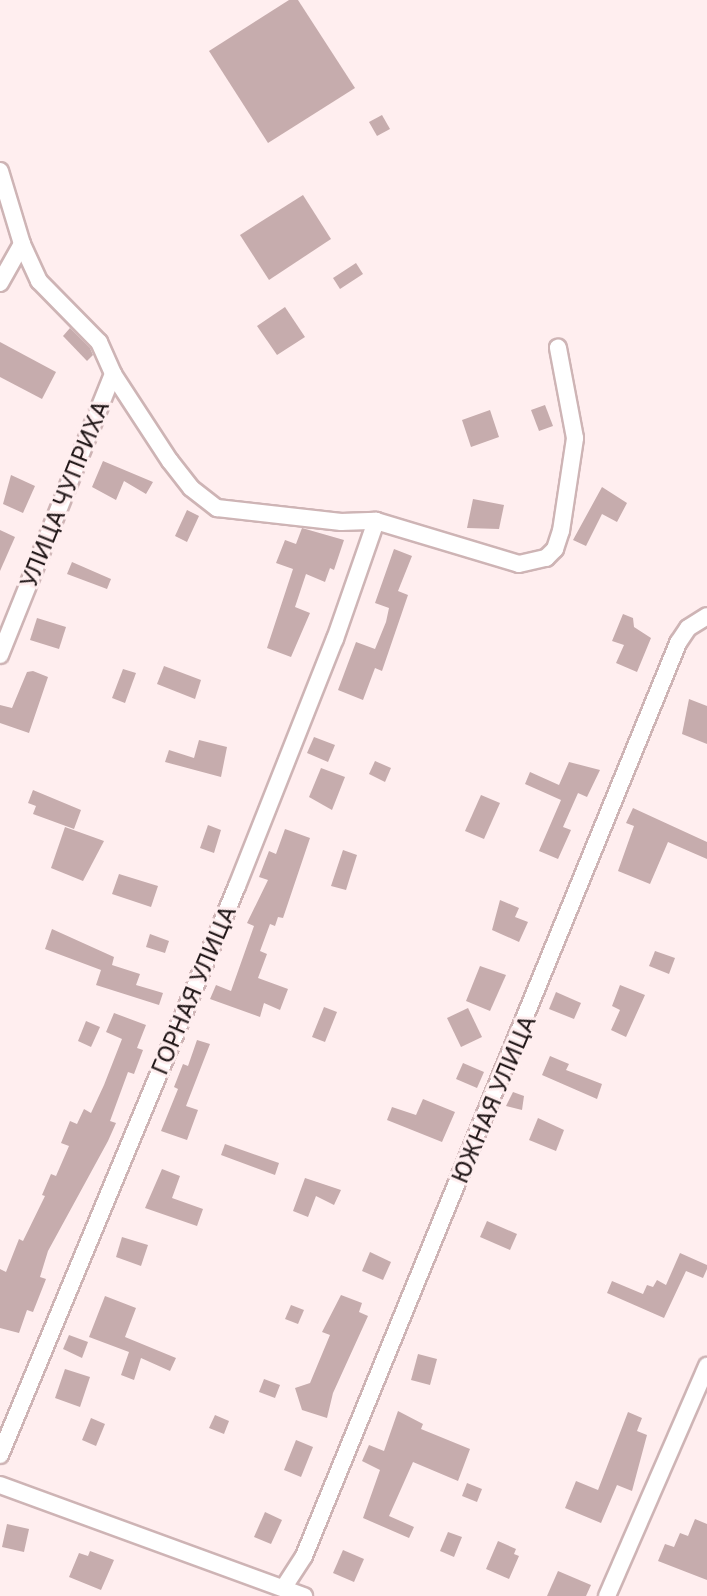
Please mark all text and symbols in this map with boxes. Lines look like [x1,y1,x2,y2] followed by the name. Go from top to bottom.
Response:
[14,397,114,591] street label: УЛИЦА ЧУПРИХА
[145,902,241,1078] street label: ГОРНАЯ УЛИЦА
[445,1011,541,1187] street label: ЮЖНАЯ УЛИЦА

